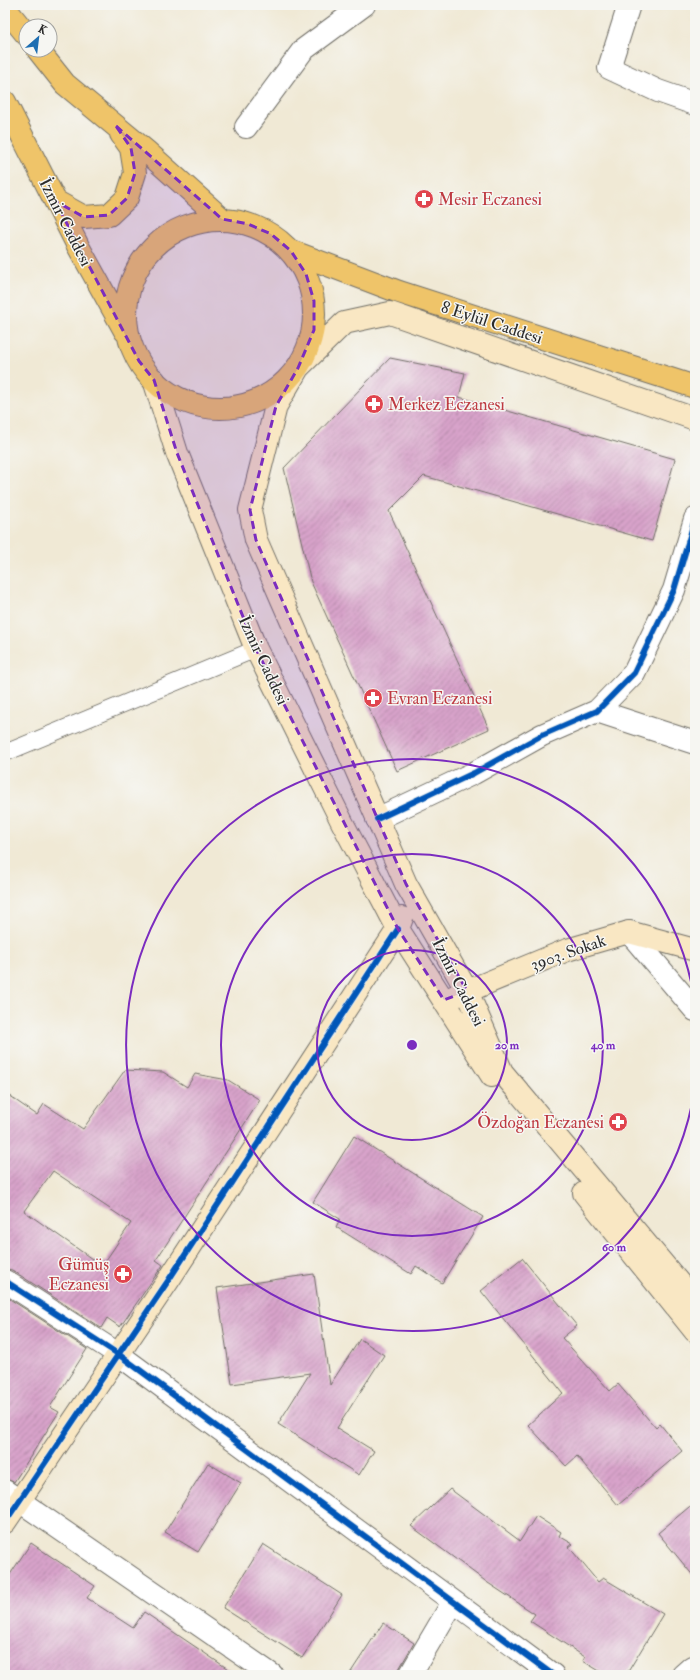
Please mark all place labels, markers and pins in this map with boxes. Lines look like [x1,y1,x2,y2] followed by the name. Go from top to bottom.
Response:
[413,188,435,210] pharmacy icon: Mesir Eczanesi
[438,189,543,210] place label: Mesir Eczanesi
[363,393,385,415] pharmacy icon: Merkez Eczanesi
[388,394,505,415] place label: Merkez Eczanesi
[362,687,384,709] pharmacy icon: Evran Eczanesi
[387,688,493,709] place label: Evran Eczanesi
[405,1038,419,1052] centre of rings
[477,1111,604,1133] place label: Özdoğan Eczanesi
[607,1111,629,1133] pharmacy icon: Özdoğan Eczanesi
[48,1254,109,1295] place label: Gümüş Eczanesi
[112,1263,134,1285] pharmacy icon: Gümüş Eczanesi

